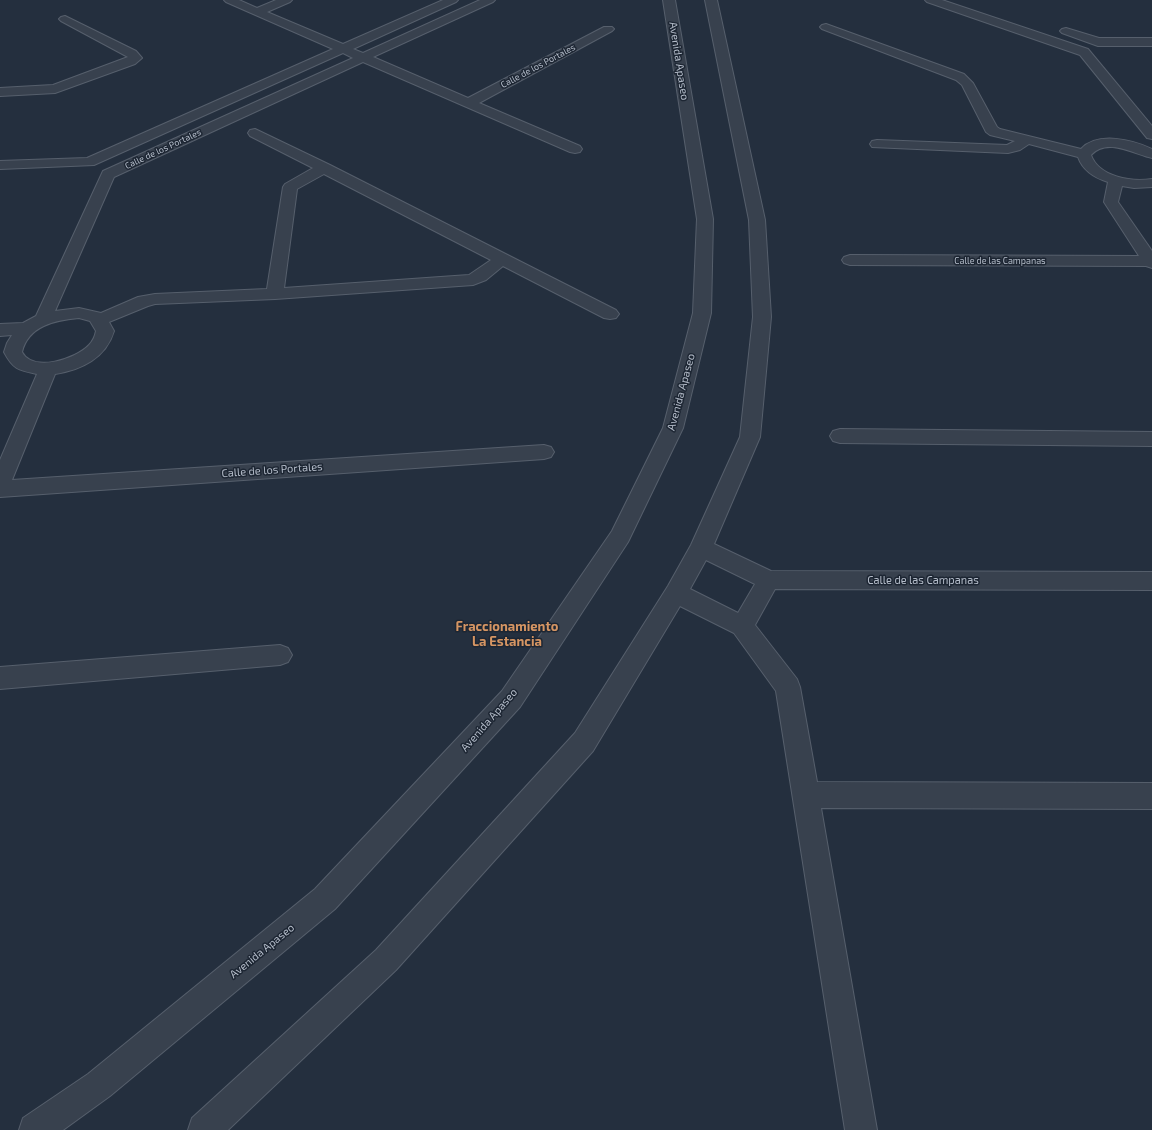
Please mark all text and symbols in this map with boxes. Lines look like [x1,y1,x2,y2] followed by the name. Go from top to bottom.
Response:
[666,21,692,101] street label: Avenida Apaseo
[499,42,577,90] street label: Calle de los Portales
[123,127,203,171] street label: Calle de los Portales
[954,256,1046,266] street label: Calle de las Campanas
[664,352,698,432] street label: Avenida Apaseo
[221,460,323,480] street label: Calle de los Portales
[867,573,979,587] street label: Calle de las Campanas
[456,619,558,650] district label: Fraccionamiento La Estancia
[458,686,520,754] street label: Avenida Apaseo
[227,921,297,981] street label: Avenida Apaseo

